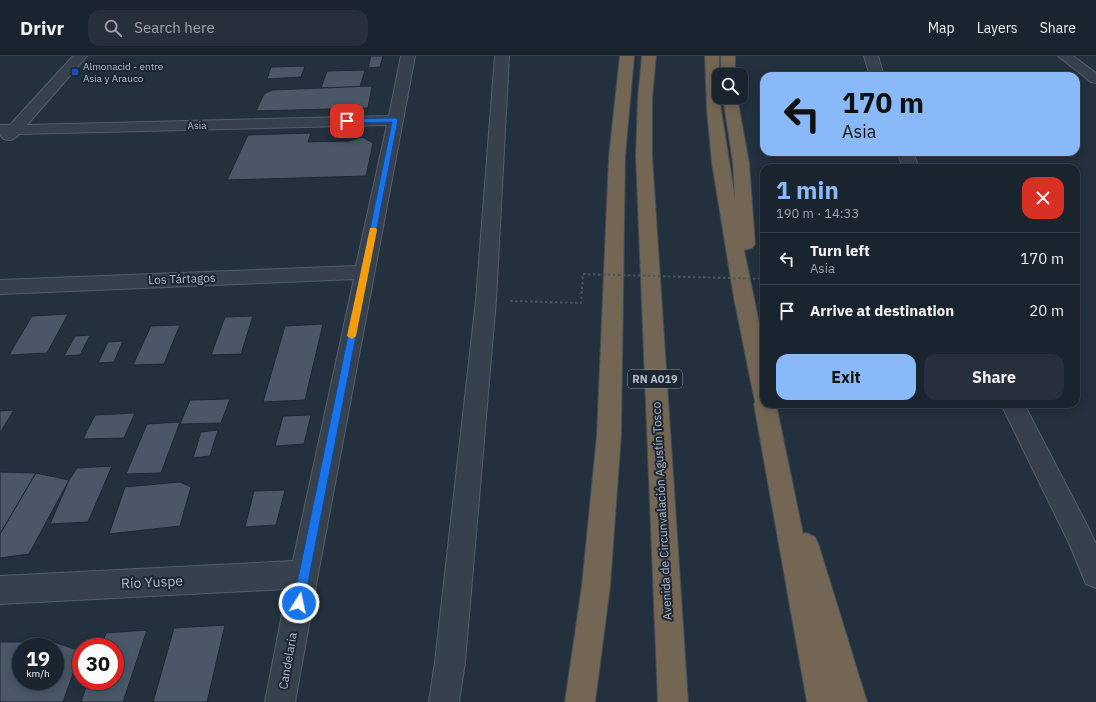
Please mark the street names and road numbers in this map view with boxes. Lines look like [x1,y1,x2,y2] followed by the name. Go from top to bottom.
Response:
[187,119,207,132] street label: Asia
[148,270,216,287] street label: Los Tártagos
[628,370,682,388] road number: RN A019
[648,401,675,621] street label: Avenida de Circunvalación Agustín Tosco
[121,571,184,593] street label: Río Yuspe
[275,631,300,691] street label: Candelaria

